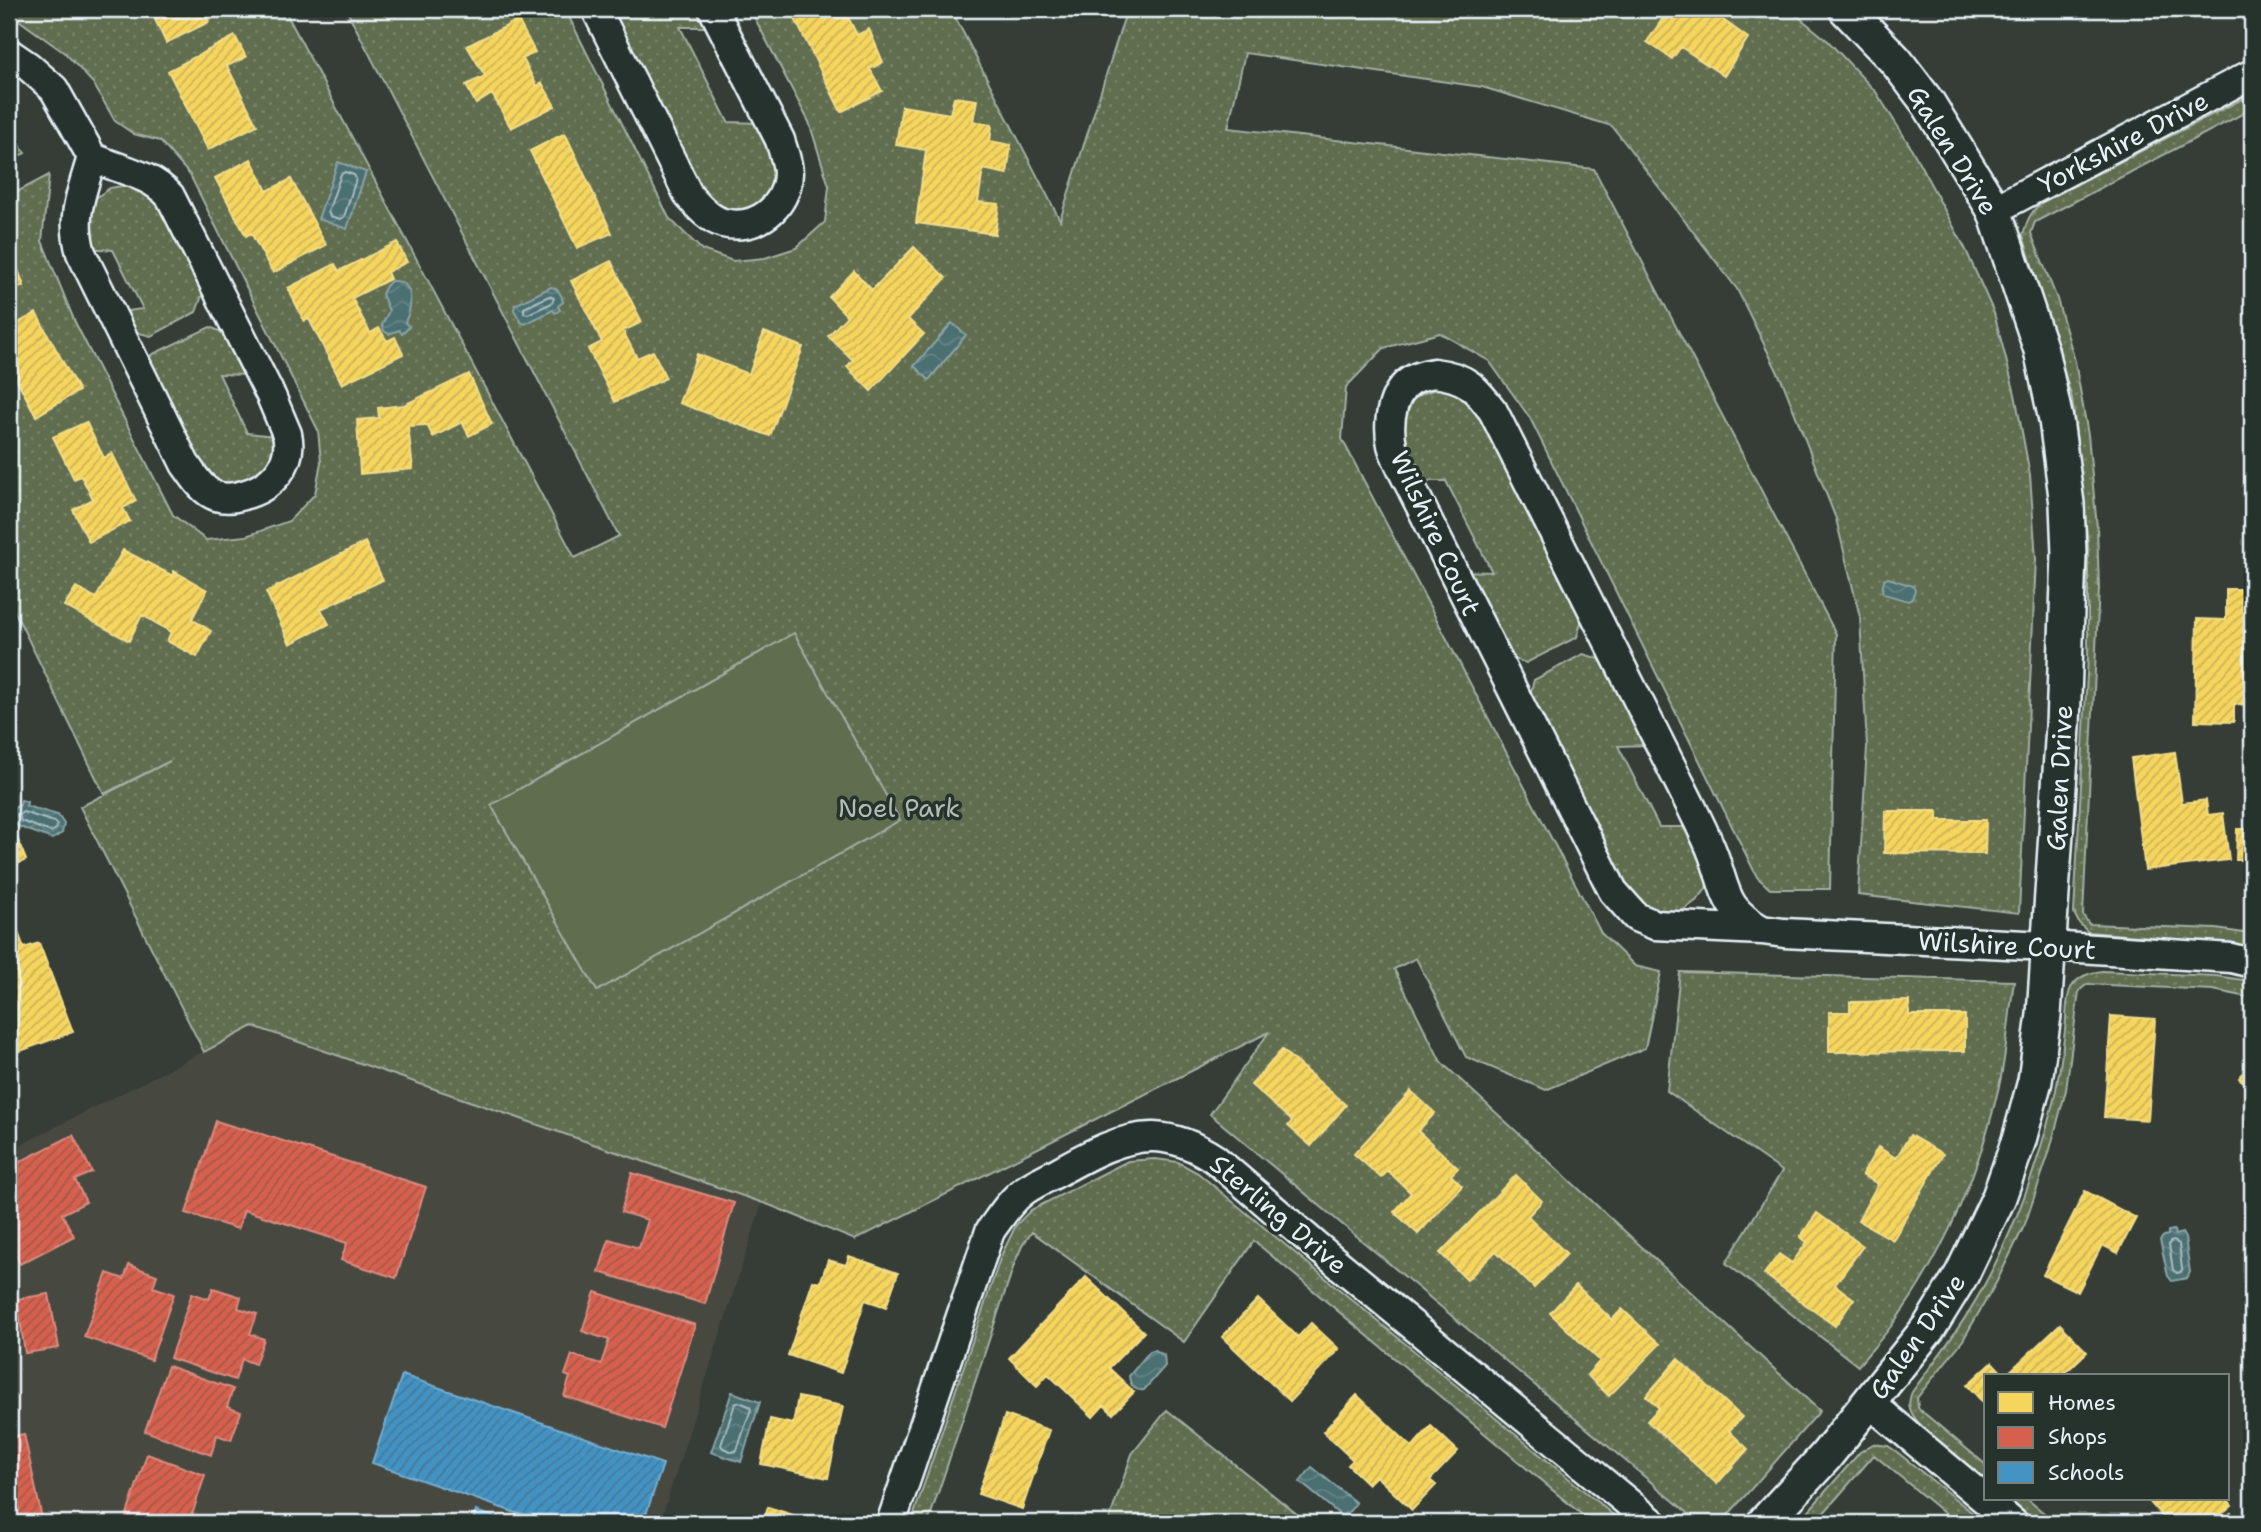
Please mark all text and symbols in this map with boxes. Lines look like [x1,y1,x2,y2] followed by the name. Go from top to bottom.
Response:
[1899,79,2007,221] street label: Galen Drive
[2032,82,2214,202] street label: Yorkshire Drive
[1382,445,1490,621] street label: Wilshire Court
[2038,704,2080,852] street label: Galen Drive
[838,790,960,825] park label: Noel Park
[1917,923,2097,967] street label: Wilshire Court
[1203,1146,1355,1282] street label: Sterling Drive
[1861,1266,1973,1406] street label: Galen Drive
[1984,1374,2230,1500] legend
[2048,1389,2116,1417] text: Homes
[2048,1423,2107,1451] text: Shops
[2048,1459,2124,1487] text: Schools

